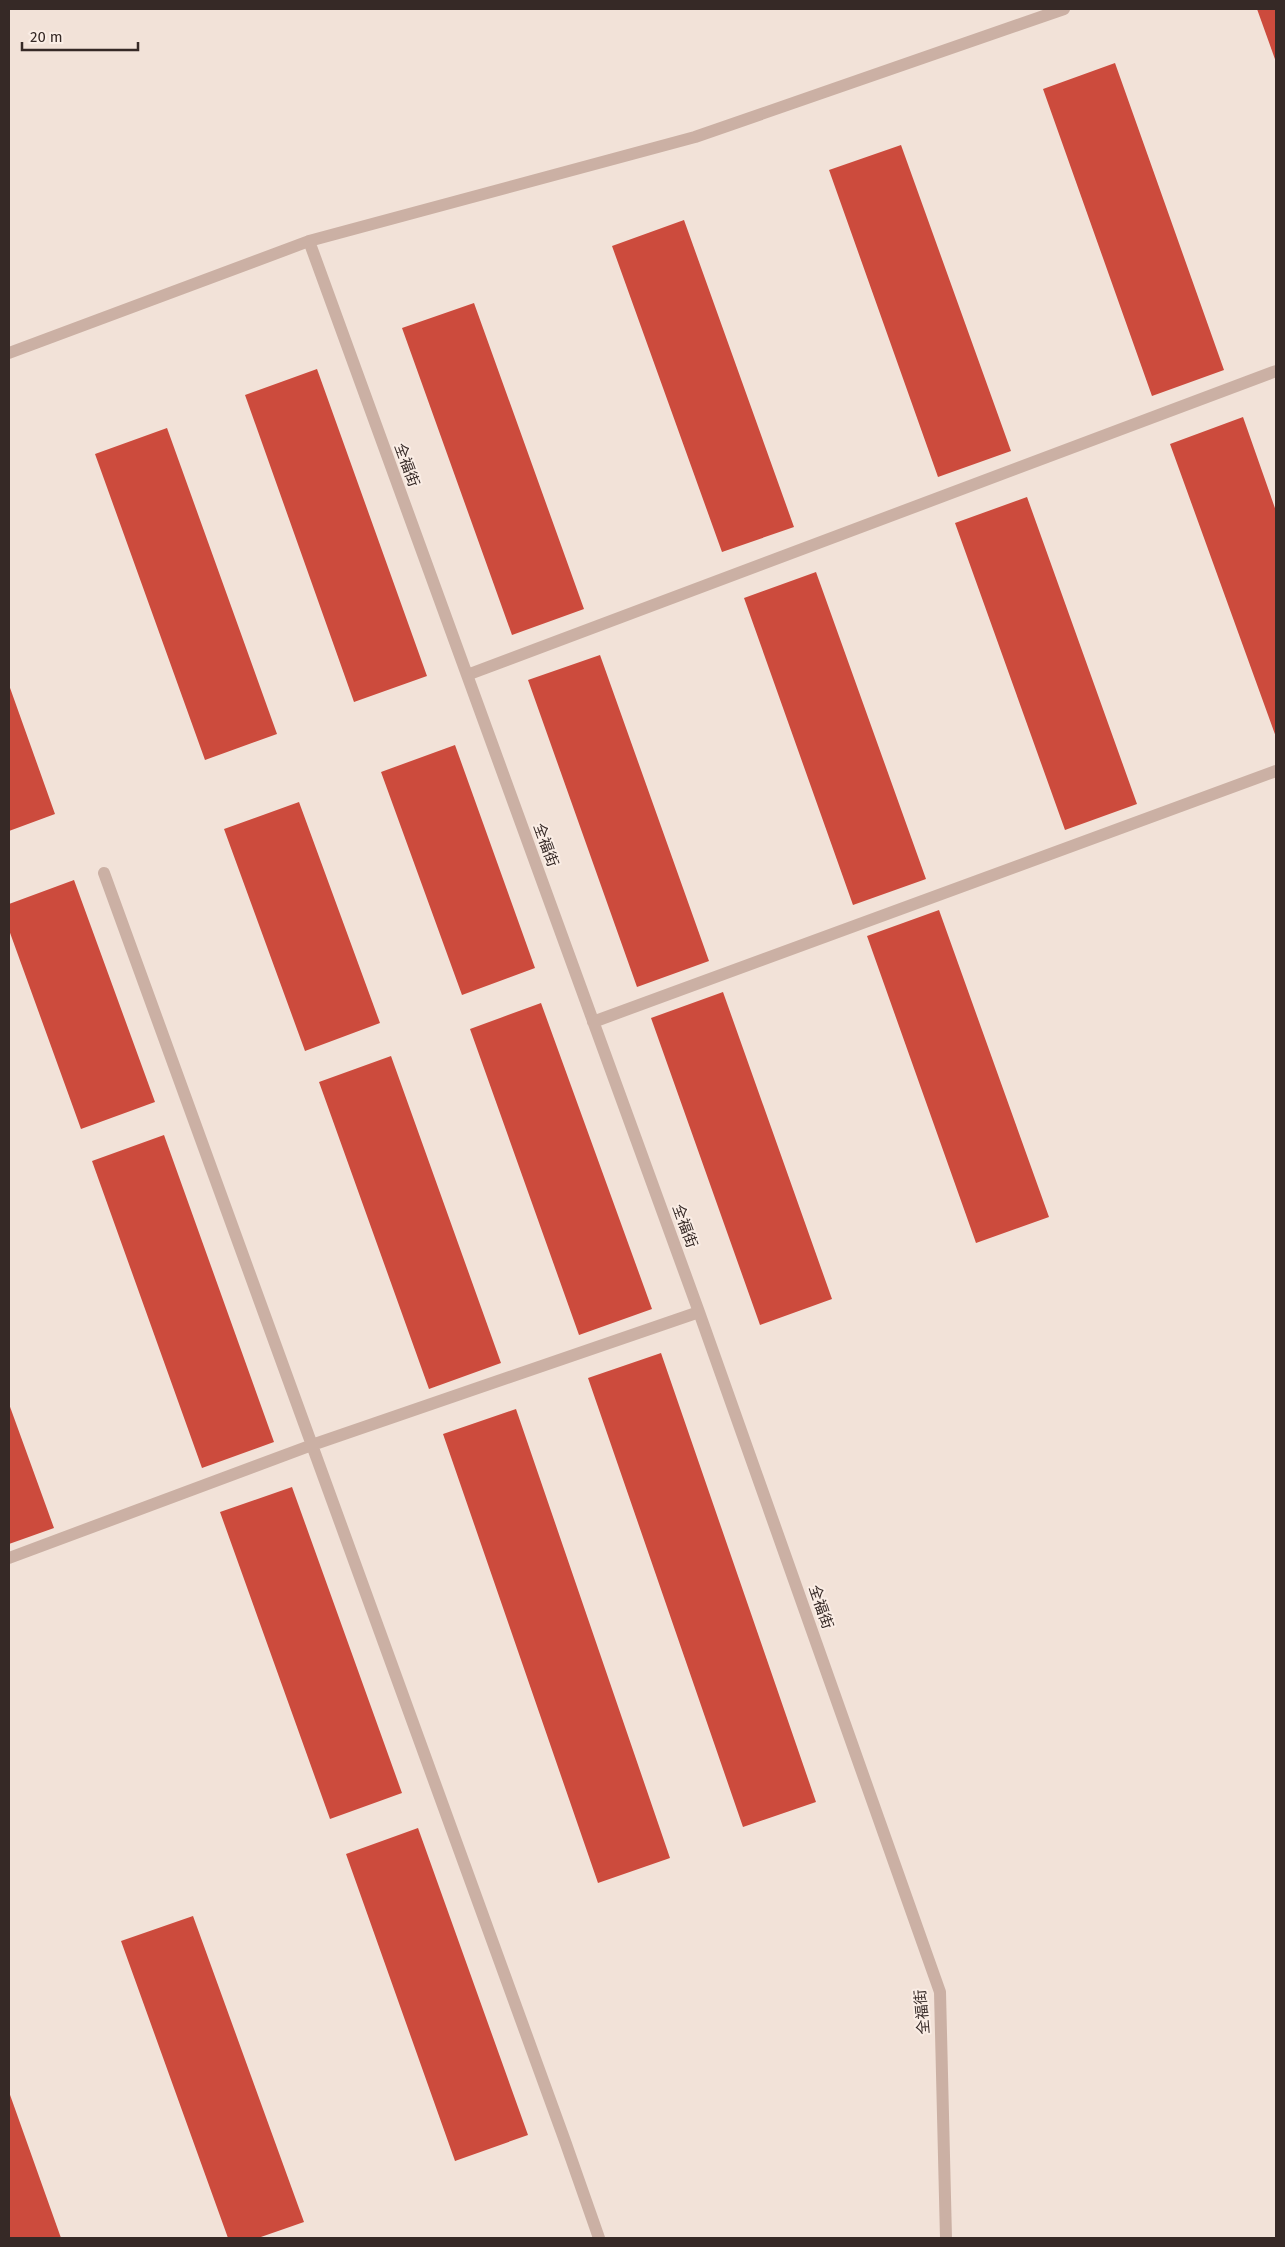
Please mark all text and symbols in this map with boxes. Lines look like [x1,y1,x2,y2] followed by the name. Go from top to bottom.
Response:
[22,20,139,52] scale bar
[30,28,63,46] text: 20 m
[391,441,423,489] street label: 全福街
[530,821,562,869] street label: 全福街
[669,1202,701,1250] street label: 全福街
[805,1583,837,1631] street label: 全福街
[911,1989,933,2035] street label: 全福街

